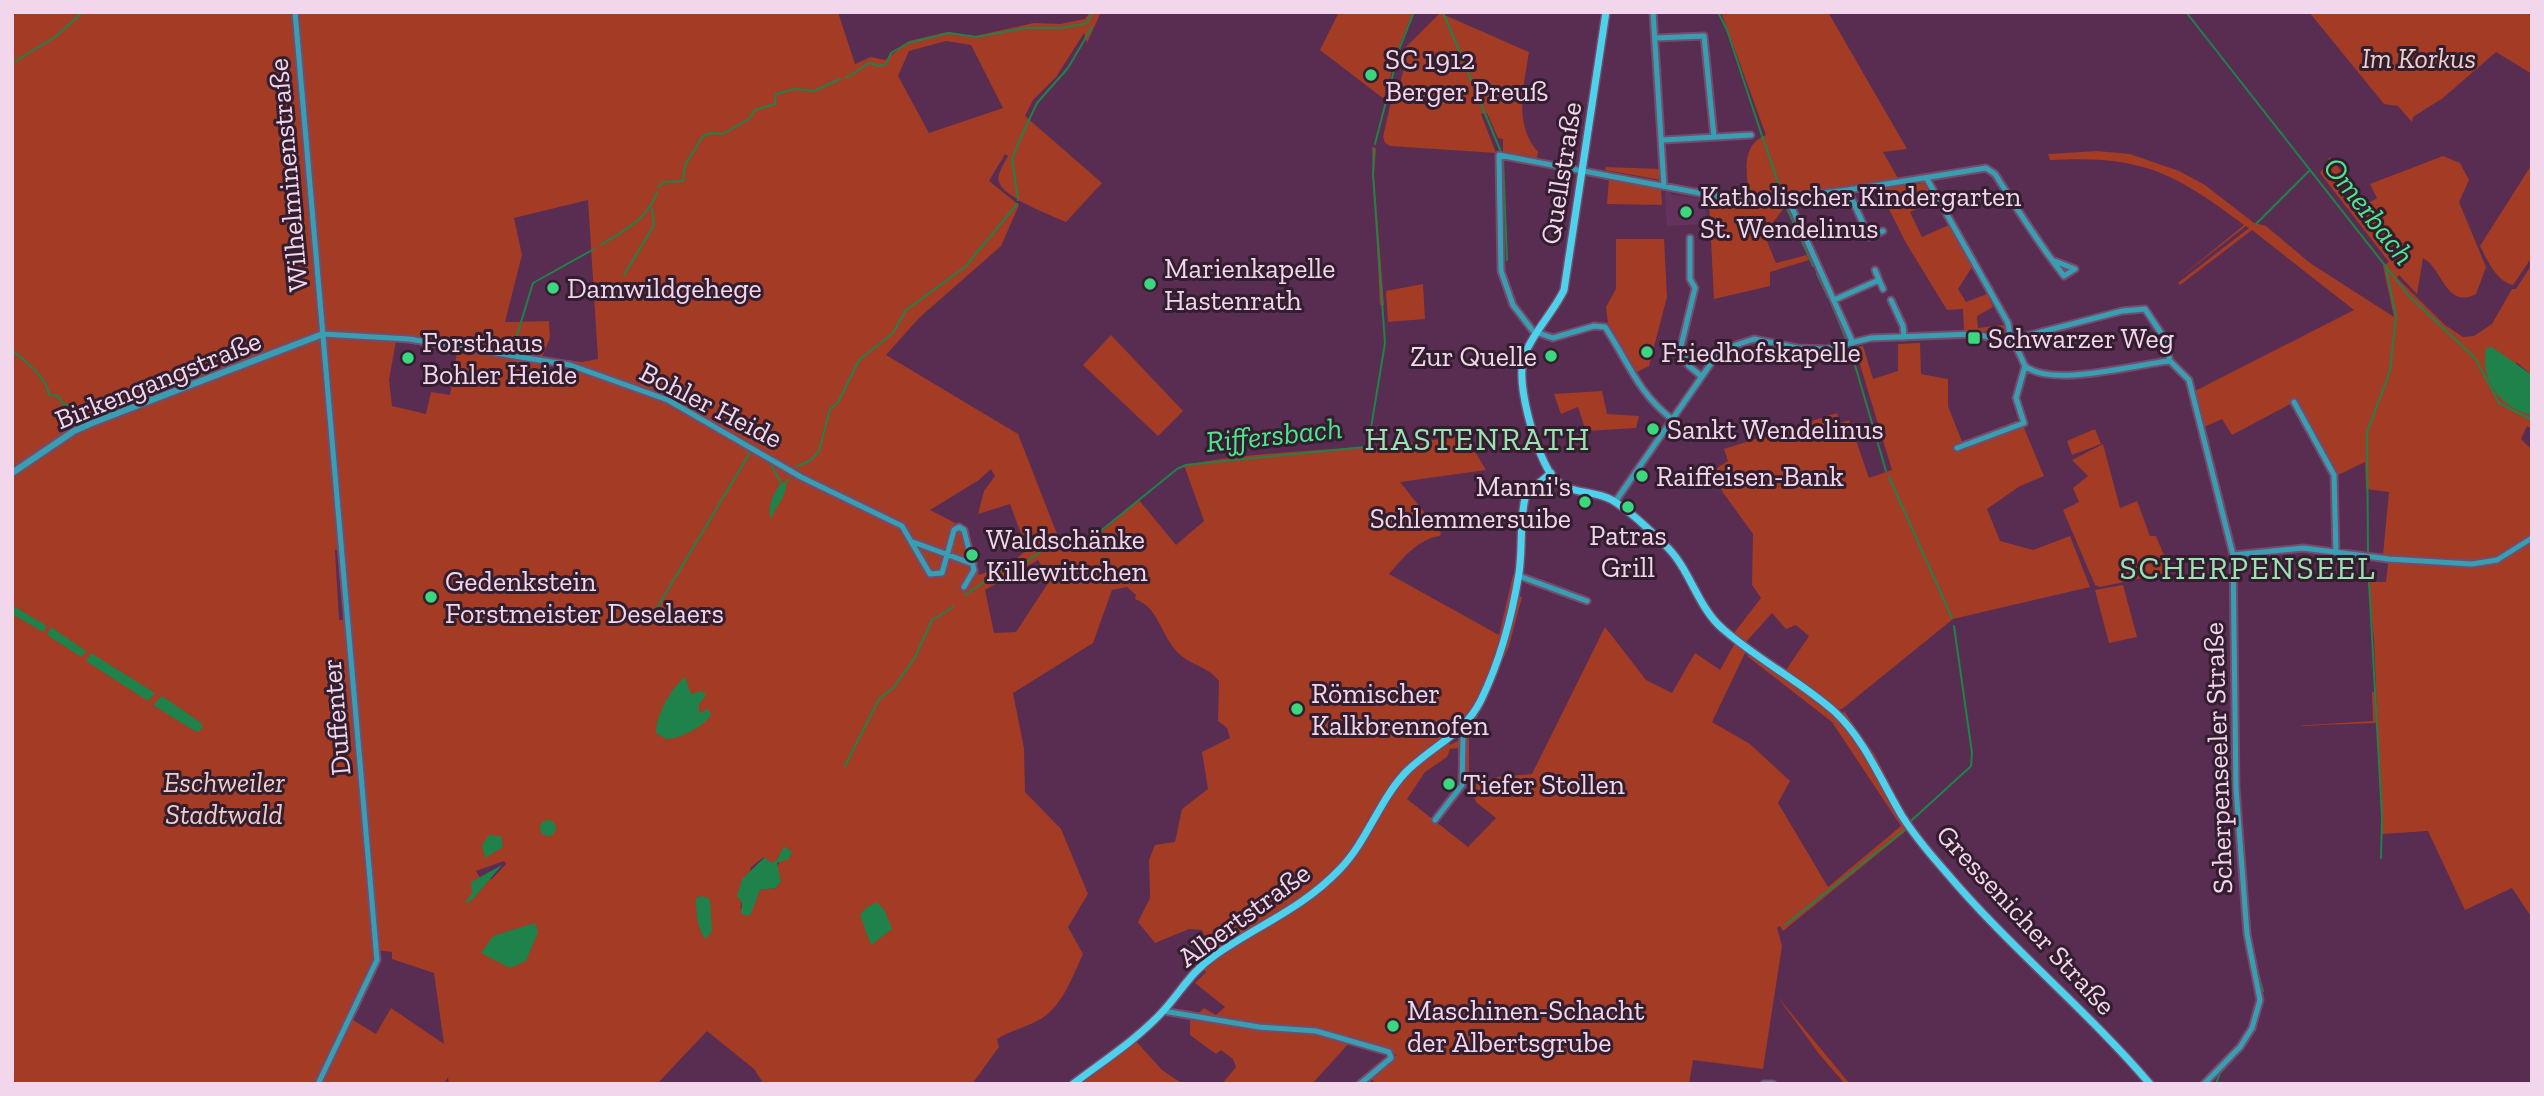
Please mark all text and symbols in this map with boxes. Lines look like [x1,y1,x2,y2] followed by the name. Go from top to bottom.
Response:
[2362,42,2476,75] park label: Im Korkus
[1385,43,1548,108] place label: SC 1912 Berger Preuß
[261,57,315,293] street label: Wilhelminenstraße
[1363,67,1379,83] marker: SC 1912 Berger Preuß
[1533,99,1589,247] street label: Quellstraße
[2316,150,2422,272] water label: Omerbach
[1700,180,2021,245] place label: Katholischer Kindergarten St. Wendelinus
[1678,204,1694,220] marker: Katholischer Kindergarten St. Wendelinus
[1164,252,1335,317] place label: Marienkapelle Hastenrath
[567,272,762,305] place label: Damwildgehege
[1142,276,1158,292] marker: Marienkapelle Hastenrath
[545,280,561,296] marker: Damwildgehege
[1988,322,2174,355] place label: Schwarzer Weg
[50,324,266,436] street label: Birkengangstraße
[422,326,577,391] place label: Forsthaus Bohler Heide
[1966,330,1982,346] marker: Schwarzer Weg
[1661,336,1861,369] place label: Friedhofskapelle
[1410,340,1537,373] place label: Zur Quelle
[1639,344,1655,360] marker: Friedhofskapelle
[1543,348,1559,364] marker: Zur Quelle
[400,350,416,366] marker: Forsthaus Bohler Heide
[634,355,788,455] street label: Bohler Heide
[1204,410,1344,460] water label: Riffersbach
[1667,413,1884,446] place label: Sankt Wendelinus
[1365,420,1591,458] district label: HASTENRATH
[1645,421,1661,437] marker: Sankt Wendelinus
[1656,460,1844,493] place label: Raiffeisen-Bank
[1634,468,1650,484] marker: Raiffeisen-Bank
[1370,470,1571,535] place label: Manni's Schlemmersuibe
[1577,494,1593,510] marker: Manni's Schlemmersuibe
[1620,499,1636,515] marker: Patras Grill
[1589,519,1667,584] place label: Patras Grill
[986,523,1148,588] place label: Waldschänke Killewittchen
[964,547,980,563] marker: Waldschänke Killewittchen
[2119,549,2377,587] district label: SCHERPENSEEL
[445,565,724,630] place label: Gedenkstein Forstmeister Deselaers
[423,589,439,605] marker: Gedenkstein Forstmeister Deselaers
[2197,622,2239,894] street label: Scherpenseeler Straße
[314,657,358,777] street label: Duffenter
[1311,677,1489,742] place label: Römischer Kalkbrennofen
[1289,701,1305,717] marker: Römischer Kalkbrennofen
[163,766,285,831] park label: Eschweiler Stadtwald
[1463,768,1625,801] place label: Tiefer Stollen
[1441,776,1457,792] marker: Tiefer Stollen
[1930,818,2122,1022] street label: Gressenicher Straße
[1172,856,1316,974] street label: Albertstraße
[1407,994,1645,1059] place label: Maschinen-Schacht der Albertsgrube
[1385,1018,1401,1034] marker: Maschinen-Schacht der Albertsgrube

